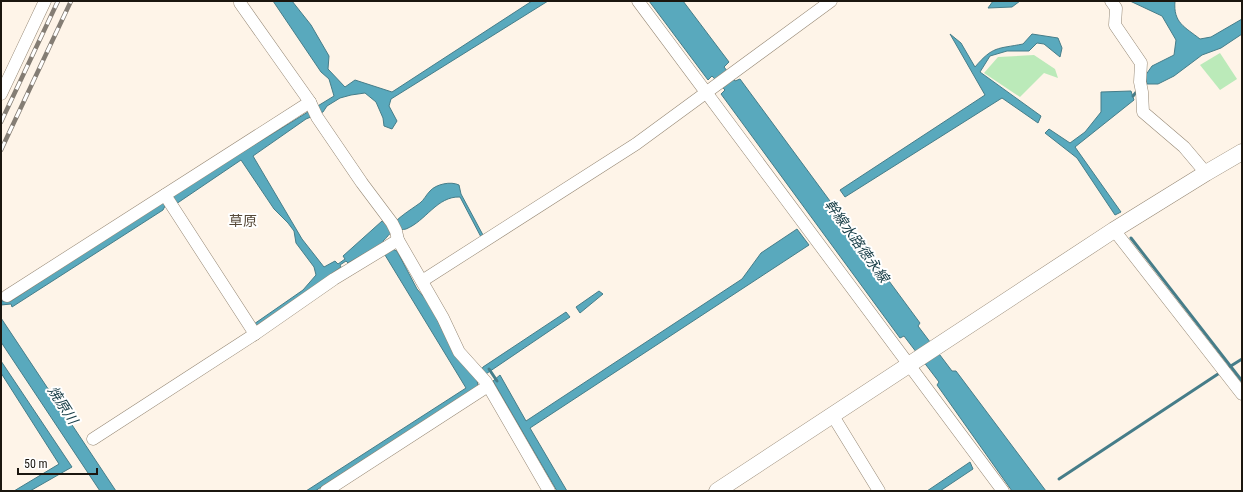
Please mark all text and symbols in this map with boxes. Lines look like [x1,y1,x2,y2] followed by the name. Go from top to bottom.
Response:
[822,197,893,287] water label: 幹線水路徳永線
[229,213,257,229] district label: 草原
[45,383,82,429] water label: 焼原川
[18,450,97,476] scale bar
[24,457,48,471] text: 50 m

